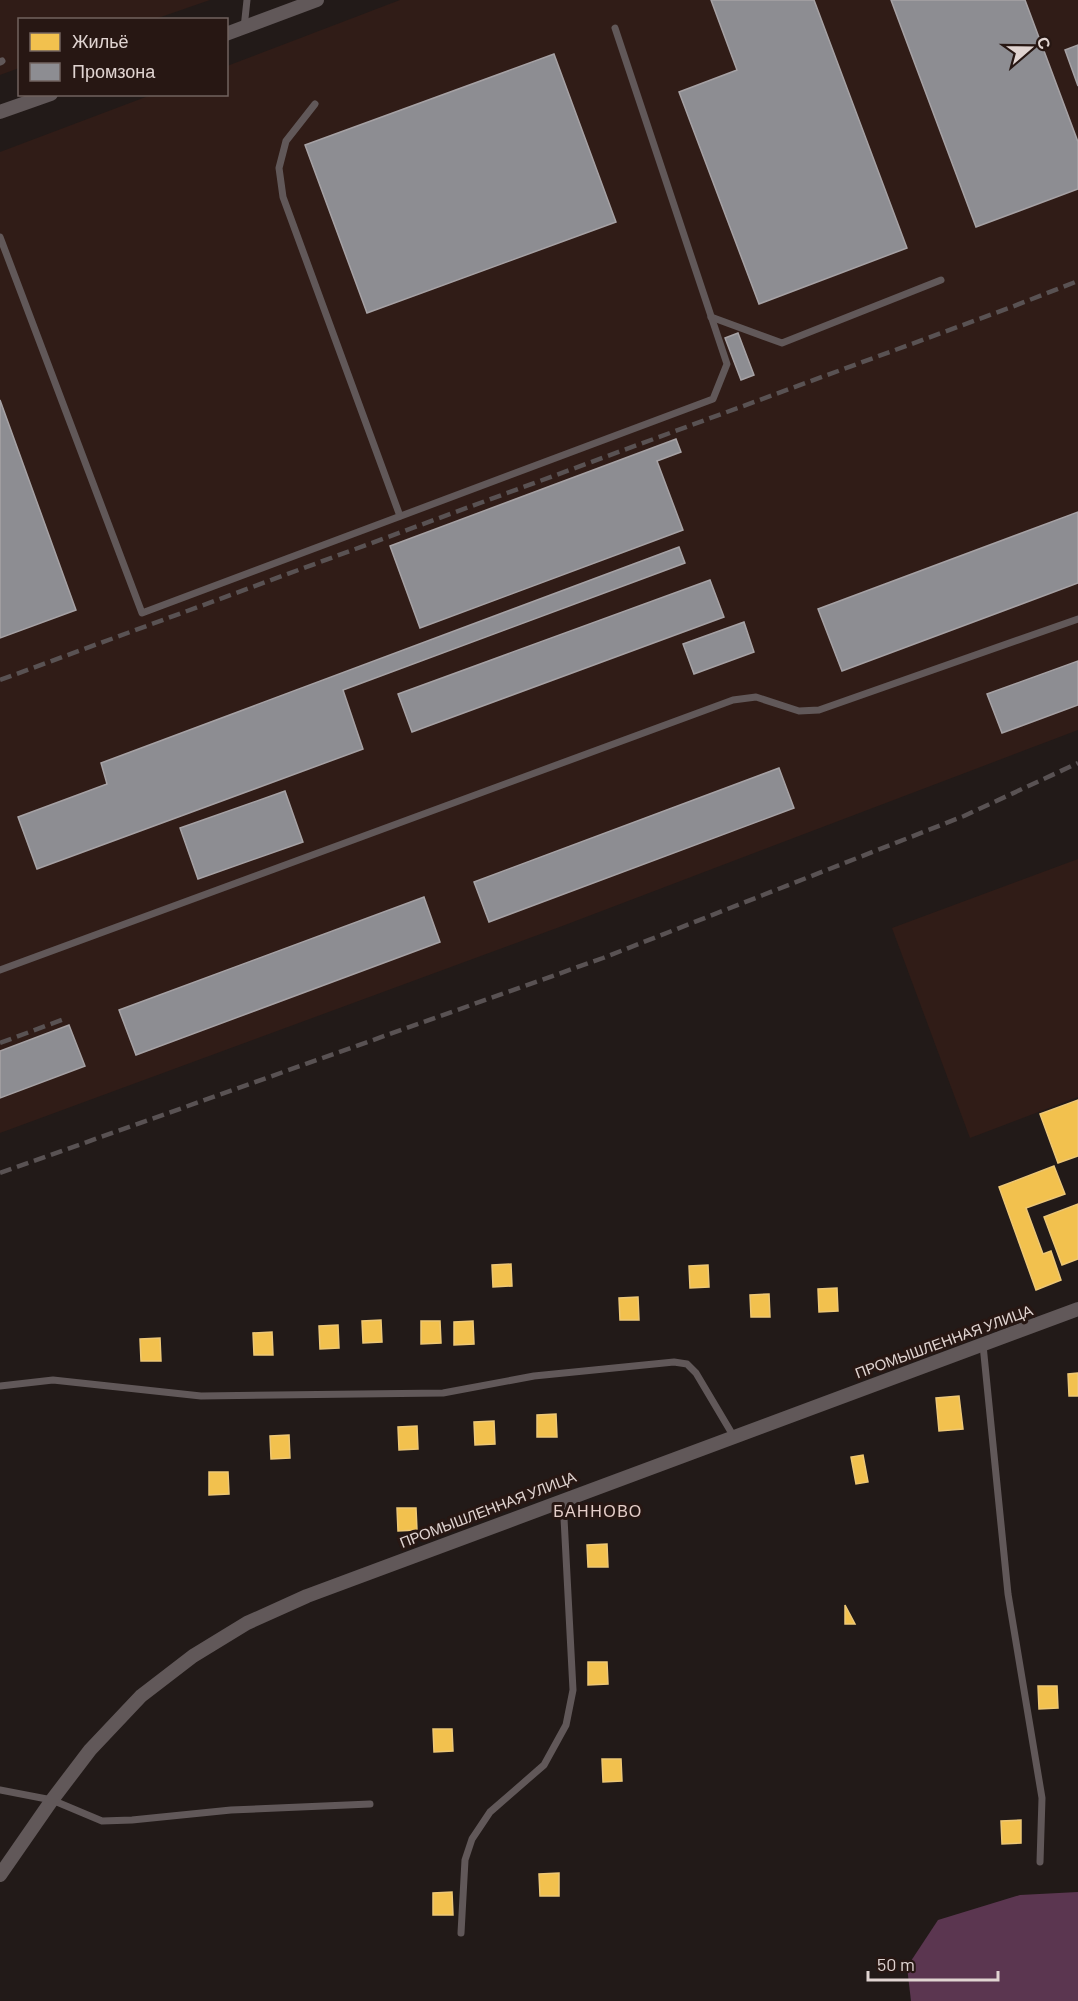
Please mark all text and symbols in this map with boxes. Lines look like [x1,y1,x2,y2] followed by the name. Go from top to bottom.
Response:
[18,18,228,96] legend
[1000,18,1060,78] north arrow
[72,30,129,52] text: Жильё
[1034,34,1056,52] text: С
[72,60,156,82] text: Промзона
[852,1300,1035,1382] street label: ПРОМЫШЛЕННАЯ УЛИЦА
[397,1467,579,1551] street label: ПРОМЫШЛЕННАЯ УЛИЦА
[553,1501,643,1520] district label: БАННОВО
[868,1944,998,1982] scale bar
[877,1953,915,1975] text: 50 m

